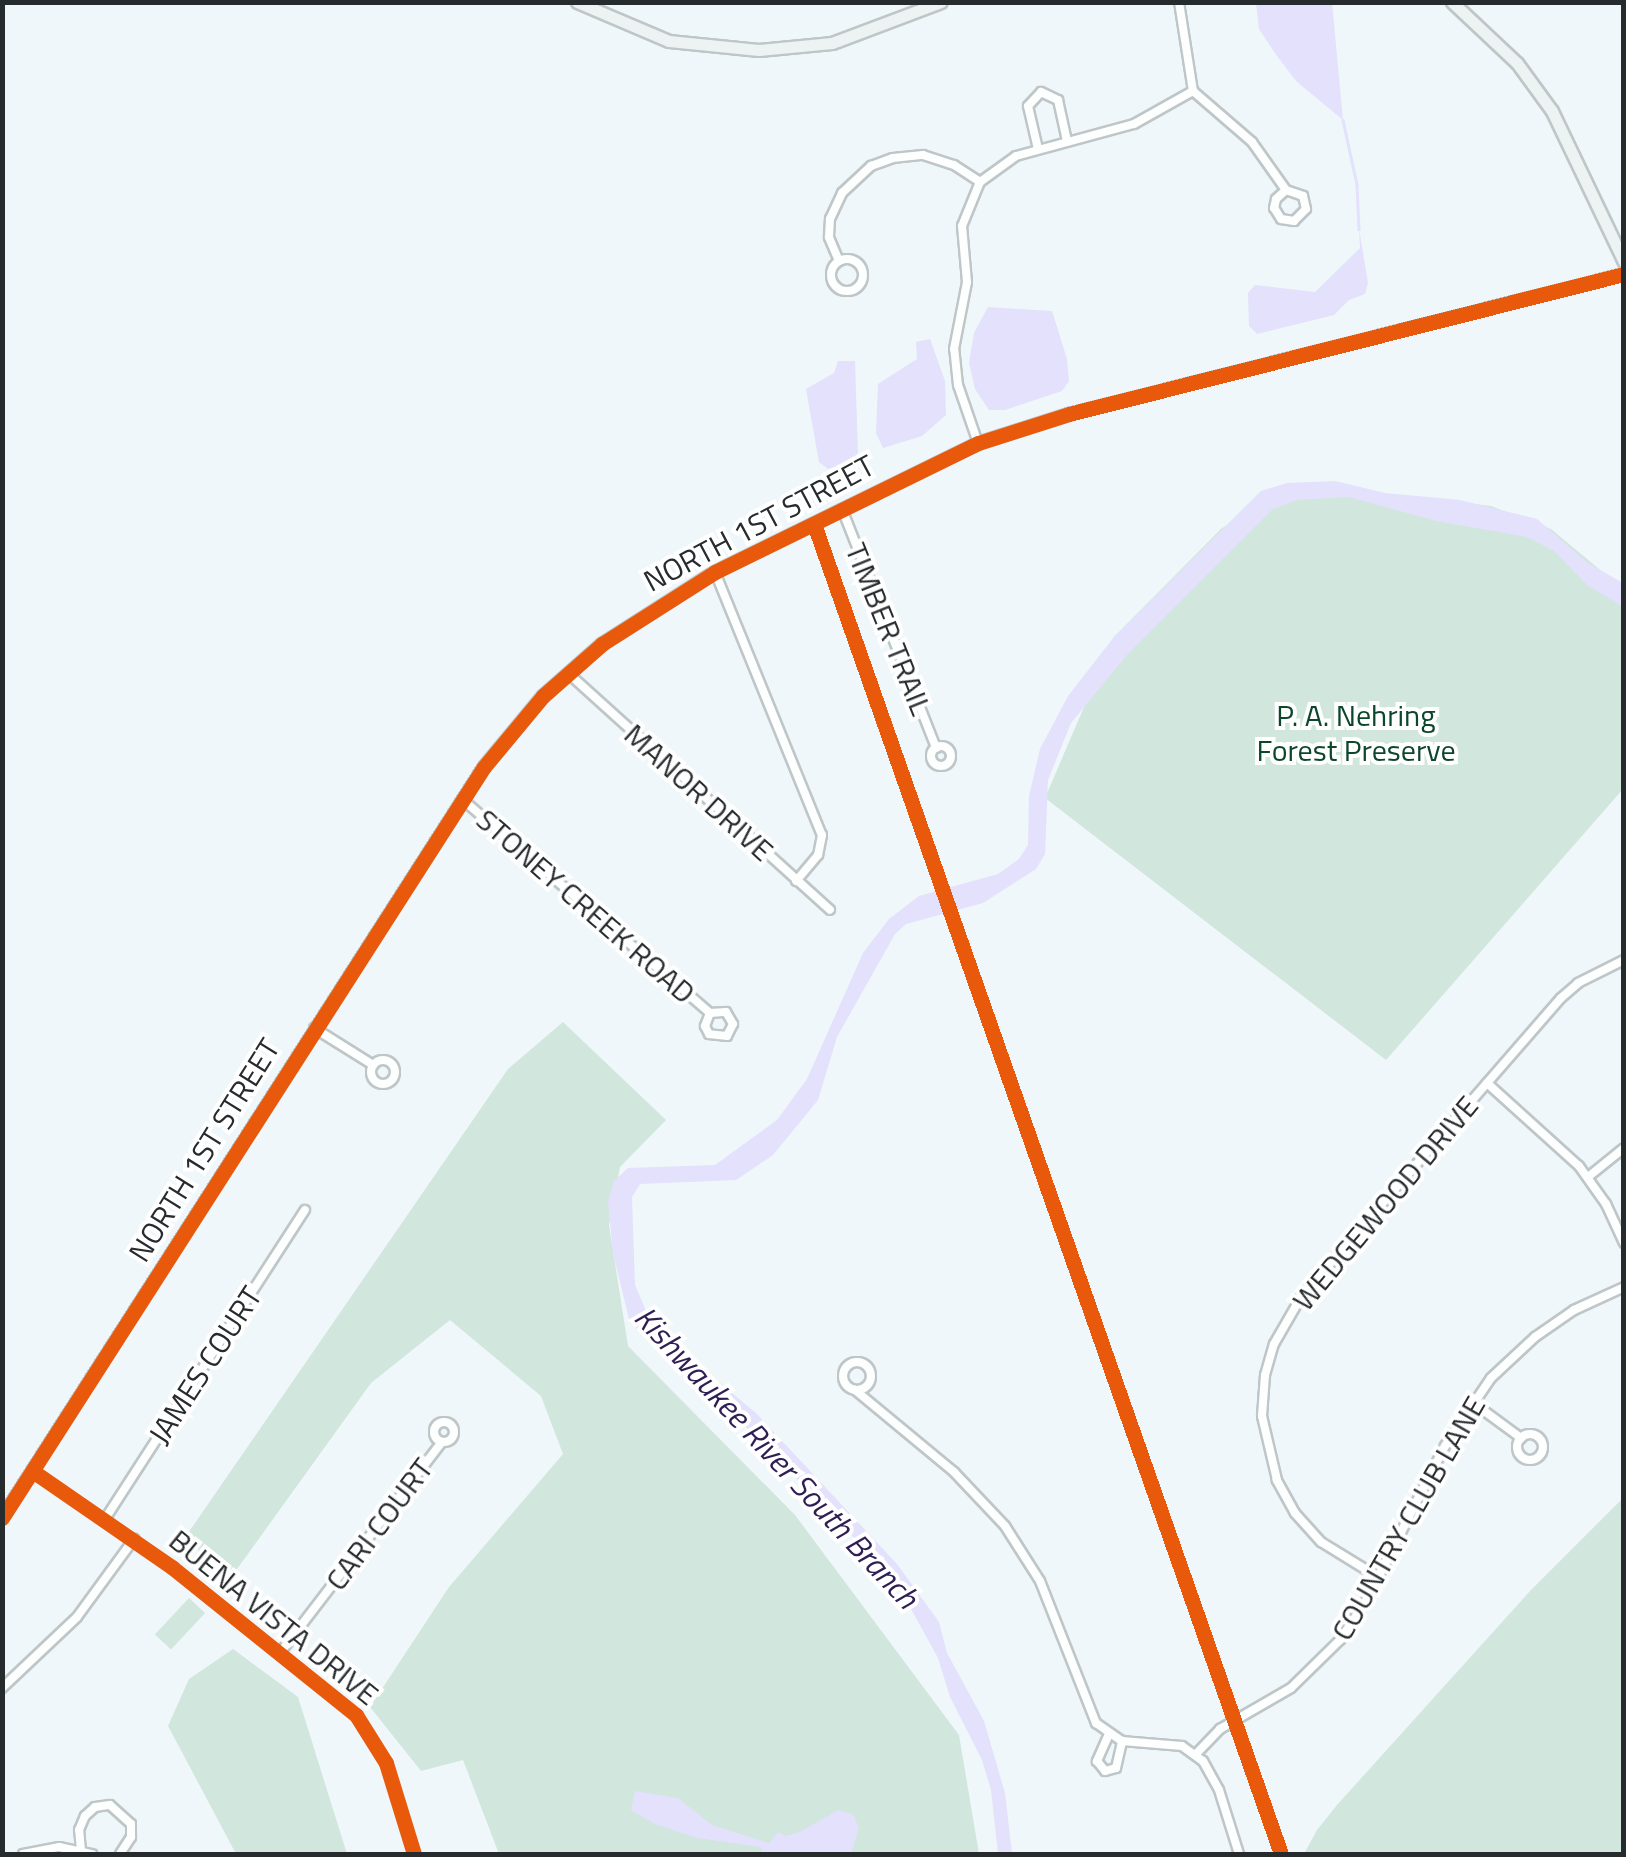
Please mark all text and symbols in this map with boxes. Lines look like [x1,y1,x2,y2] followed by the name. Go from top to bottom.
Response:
[638,447,880,599] street label: NORTH 1ST STREET
[838,538,940,720] street label: TIMBER TRAIL
[1256,697,1456,768] park label: P. A. Nehring Forest Preserve
[617,716,781,868] street label: MANOR DRIVE
[469,801,703,1011] street label: STONEY CREEK ROAD
[121,1032,287,1268] street label: NORTH 1ST STREET
[1285,1088,1485,1318] street label: WEDGEWOOD DRIVE
[141,1280,269,1450] street label: JAMES COURT
[627,1298,927,1616] water label: Kishwaukee River South Branch
[1324,1390,1492,1646] street label: COUNTRY CLUB LANE
[318,1451,440,1597] street label: CARI COURT
[162,1522,386,1712] street label: BUENA VISTA DRIVE

